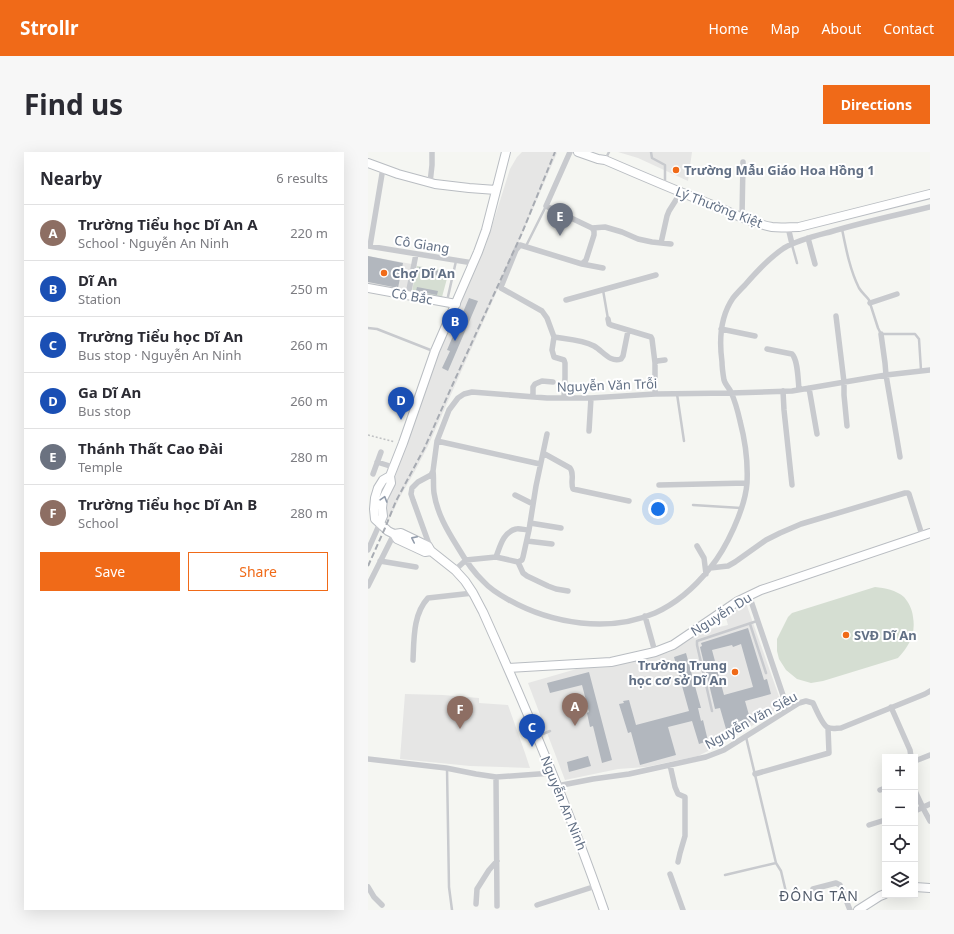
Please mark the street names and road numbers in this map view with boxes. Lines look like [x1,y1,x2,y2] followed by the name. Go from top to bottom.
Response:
[673,182,765,232] street label: Lý Thường Kiệt
[393,231,451,257] street label: Cô Giang
[390,284,434,308] street label: Cô Bắc
[556,374,658,396] street label: Nguyễn Văn Trỗi
[687,588,755,640] street label: Nguyễn Du
[701,687,801,753] street label: Nguyễn Văn Siêu
[537,753,591,853] street label: Nguyễn An Ninh

